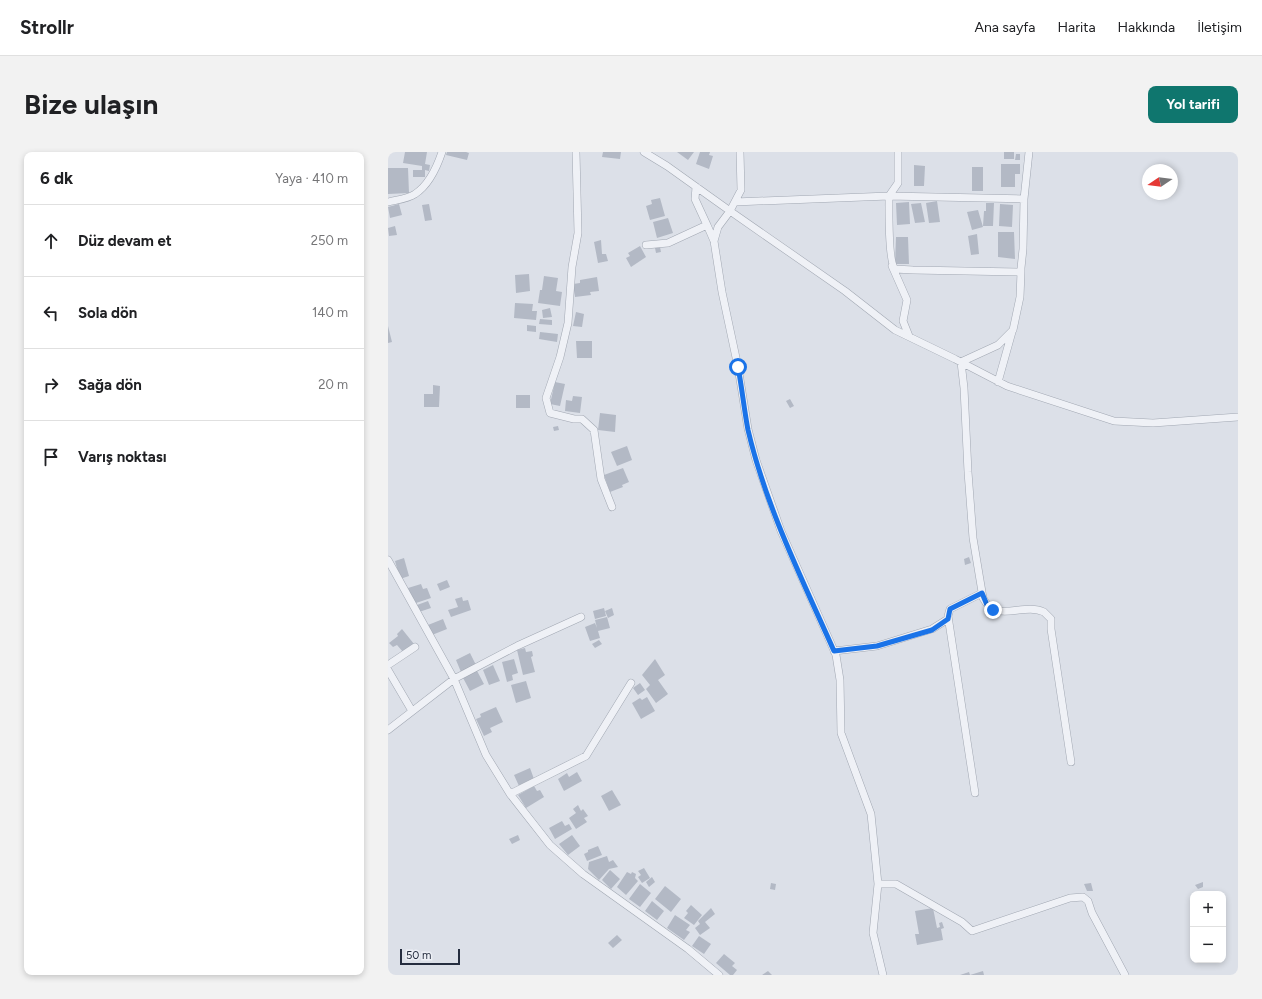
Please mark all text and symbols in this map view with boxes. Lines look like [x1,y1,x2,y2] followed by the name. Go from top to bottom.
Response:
[20,16,74,39] text: Strollr
[974,19,1036,36] text: Ana sayfa
[1058,19,1096,36] text: Harita
[1118,19,1175,36] text: Hakkında
[1197,19,1242,36] text: İletişim
[1148,86,1238,123] button: Yol tarifi
[24,87,158,121] text: Bize ulaşın
[1142,164,1178,200] north arrow
[40,168,73,188] text: 6 dk
[275,171,348,186] text: Yaya · 410 m
[40,230,62,252] icon: ahead
[78,232,172,250] text: Düz devam et
[311,233,348,248] text: 250 m
[40,302,62,324] icon: left
[78,304,137,322] text: Sola dön
[312,305,348,320] text: 140 m
[729,358,747,376] route start
[40,374,62,396] icon: right
[78,376,142,394] text: Sağa dön
[318,377,348,392] text: 20 m
[40,446,62,468] icon: arrive
[78,448,167,466] text: Varış noktası
[984,601,1002,619] route end
[1190,891,1226,963] map controls
[1190,891,1226,927] button: +
[1190,927,1226,963] button: −
[400,947,460,966] scale bar
[406,949,431,962] text: 50 m

